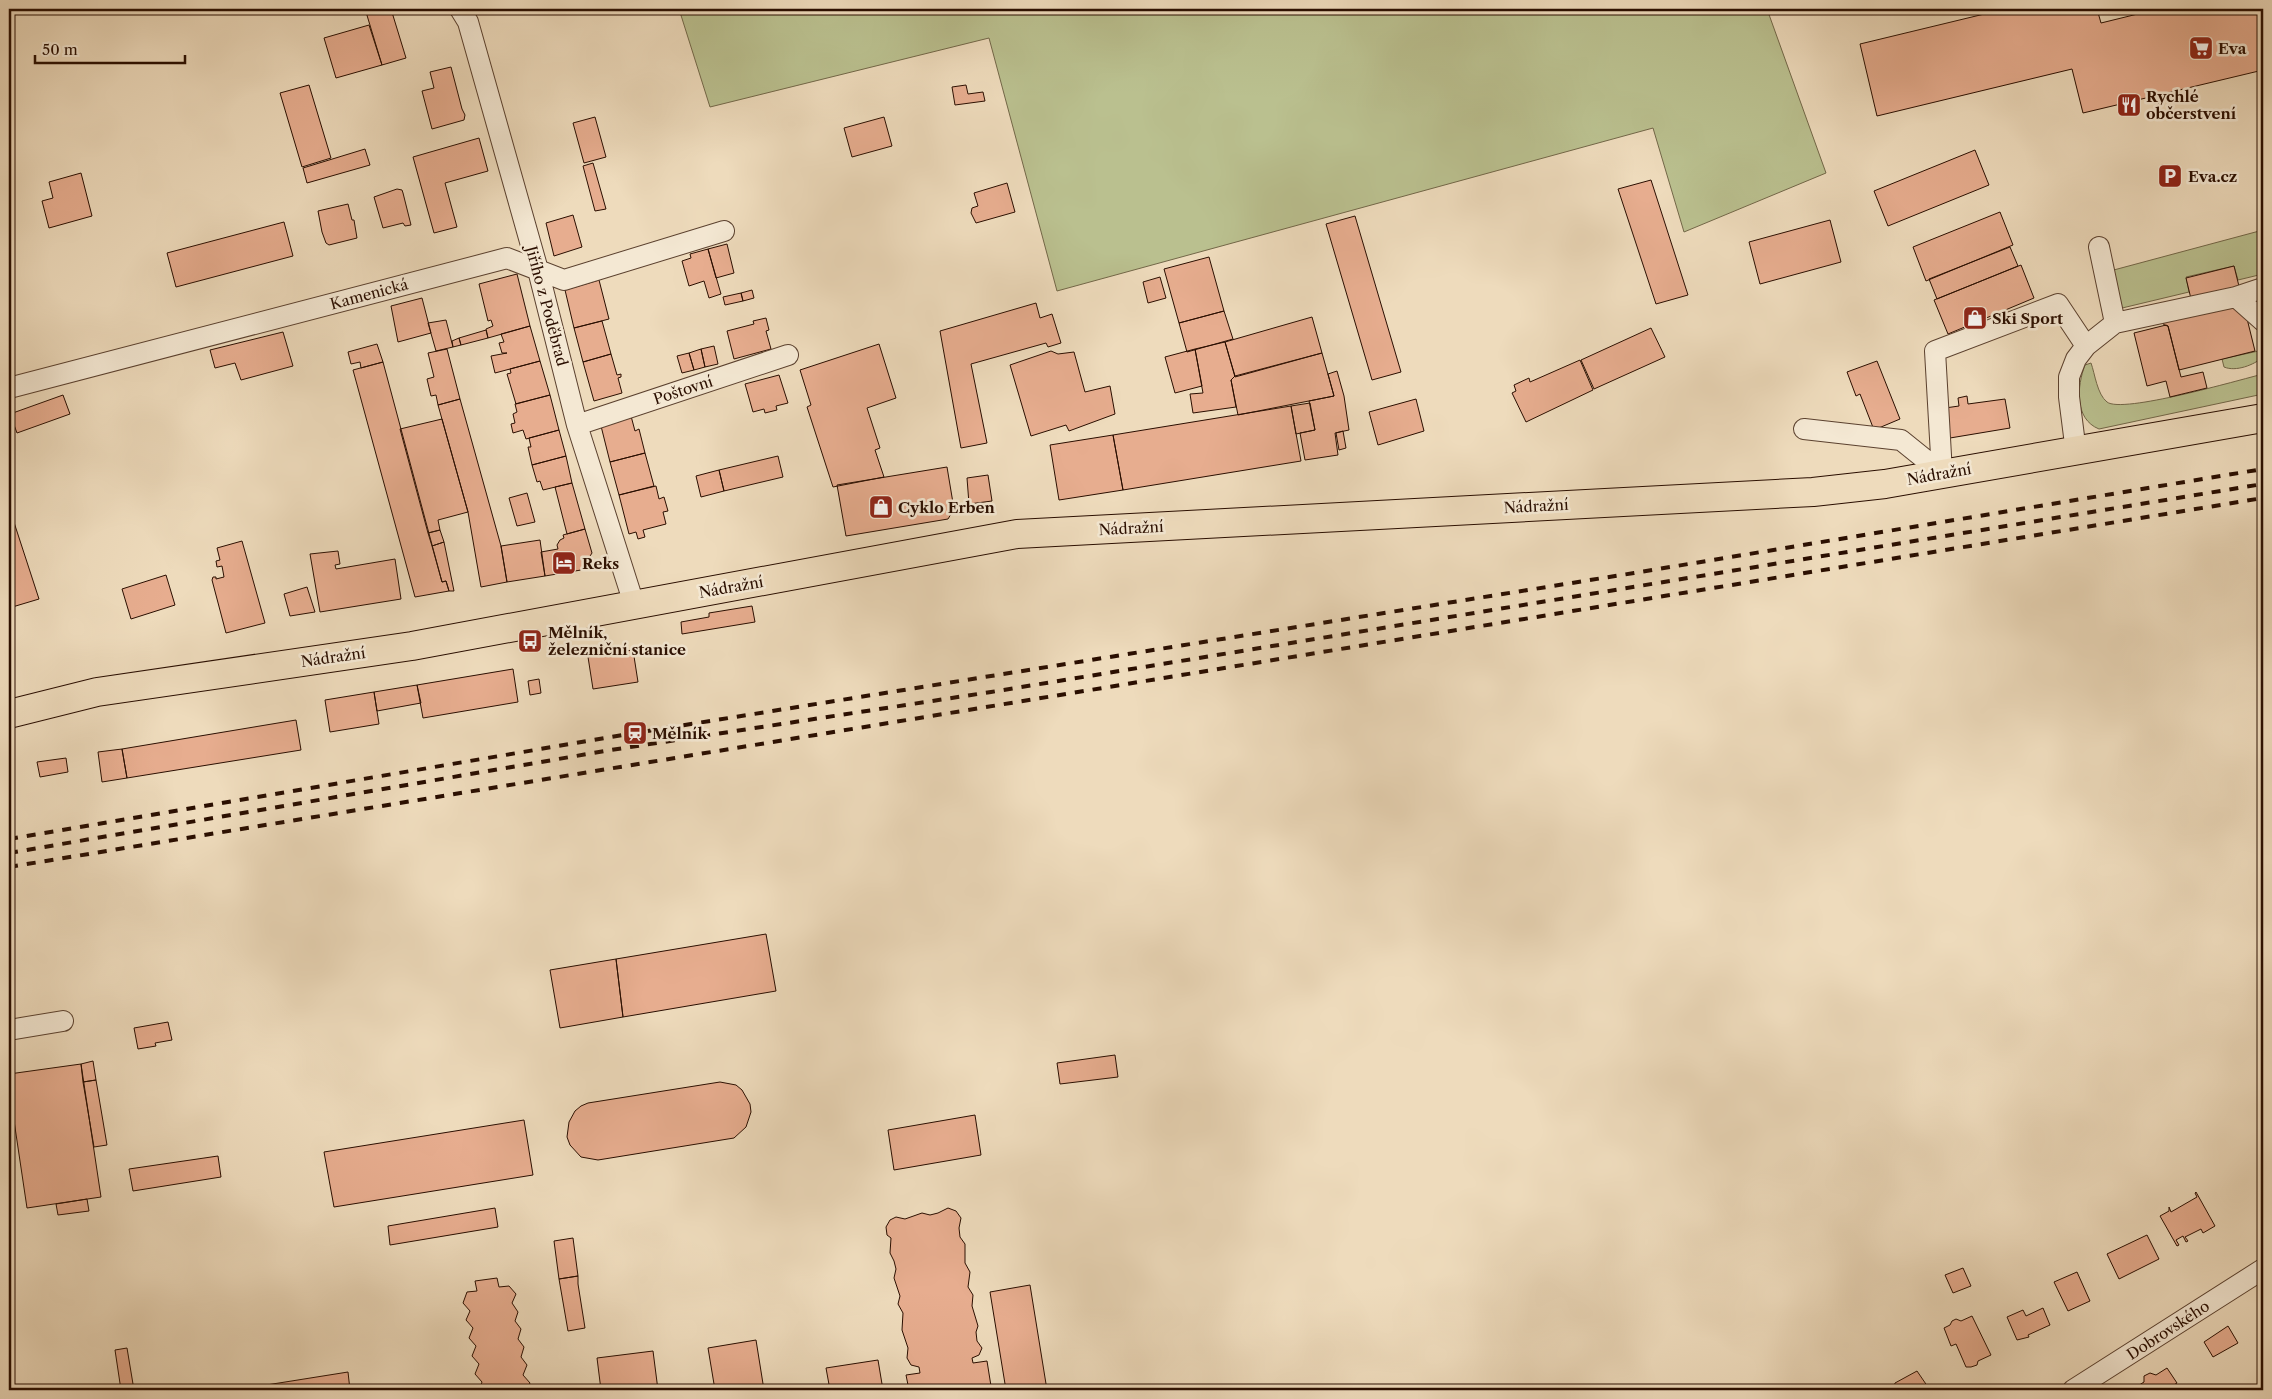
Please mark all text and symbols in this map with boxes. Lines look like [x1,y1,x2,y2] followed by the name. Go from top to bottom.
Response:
[35,32,185,64] scale bar
[2188,35,2214,61] supermarket icon: Eva
[2218,39,2247,58] place label: Eva
[42,40,78,59] text: 50 m
[2146,87,2237,123] place label: Rychlé občerstvení
[2116,92,2142,118] restaurant icon: Rychlé občerstvení
[2157,163,2183,189] parking icon: Eva.cz
[2188,167,2237,186] place label: Eva.cz
[521,242,572,368] street label: Jiřího z Poděbrad
[328,274,410,314] street label: Kamenická
[1962,305,1988,331] shop icon: Ski Sport
[1992,309,2063,328] place label: Ski Sport
[651,371,715,409] street label: Poštovní
[1905,459,1973,489] street label: Nádražní
[868,494,894,520] shop icon: Cyklo Erben
[1503,495,1569,517] street label: Nádražní
[898,498,996,517] place label: Cyklo Erben
[1098,517,1164,539] street label: Nádražní
[551,550,577,576] hotel icon: Reks
[582,554,619,573] place label: Reks
[697,572,765,602] street label: Nádražní
[548,623,686,659] place label: Mělník, železniční stanice
[517,628,543,654] bus stop icon: Mělník, železniční stanice
[300,643,367,671] street label: Nádražní
[622,720,648,746] station icon: Mělník
[652,724,708,743] place label: Mělník
[2123,1296,2213,1364] street label: Dobrovského

